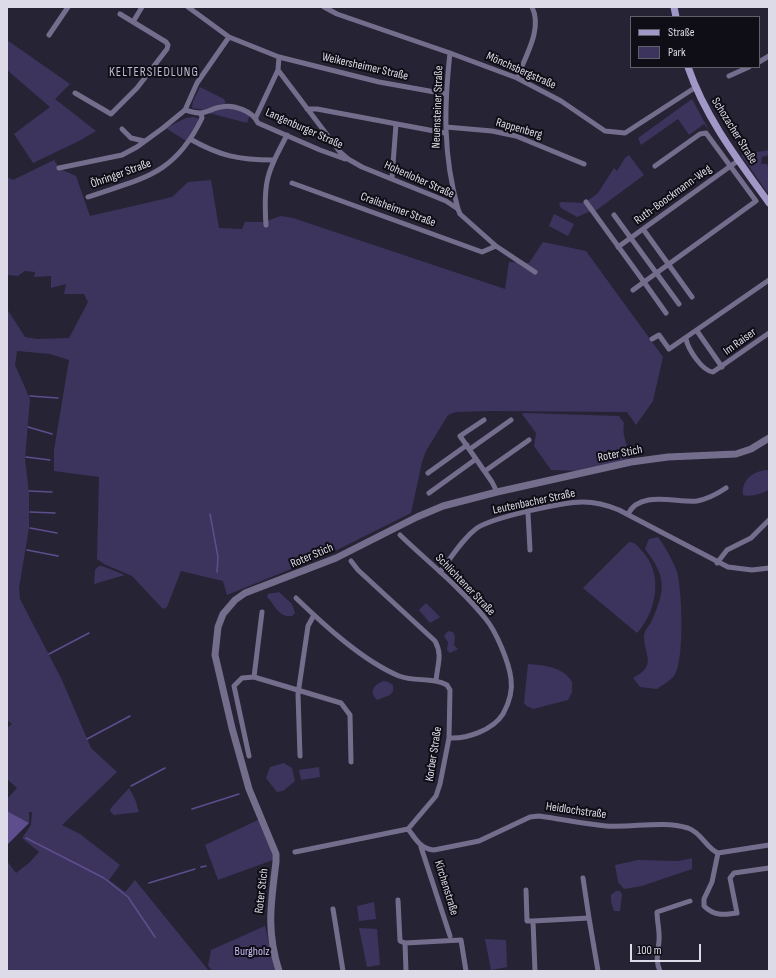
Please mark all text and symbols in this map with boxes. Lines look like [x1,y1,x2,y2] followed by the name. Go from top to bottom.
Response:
[630,16,760,68] legend
[668,25,695,40] text: Straße
[668,45,686,60] text: Park
[484,49,558,93] street label: Mönchsbergstraße
[320,50,410,84] street label: Weikersheimer Straße
[109,65,199,81] district label: KELTERSIEDLUNG
[429,65,447,149] street label: Neuensteiner Straße
[708,95,760,167] street label: Schozacher Straße
[263,105,345,153] street label: Langenburger Straße
[494,116,544,142] street label: Rappenberg
[89,156,153,192] street label: Öhringer Straße
[382,158,456,202] street label: Hohenloher Straße
[631,162,715,228] street label: Ruth-Boockmann-Weg
[358,190,438,230] street label: Crailsheimer Straße
[721,325,759,359] street label: Im Raiser
[596,443,644,465] street label: Roter Stich
[491,486,577,518] street label: Leutenbacher Straße
[288,541,336,571] street label: Roter Stich
[432,551,498,619] street label: Schlichtener Straße
[423,726,445,782] street label: Korber Straße
[545,800,607,822] street label: Heidlochstraße
[431,859,461,917] street label: Kirchenstraße
[252,868,272,914] street label: Roter Stich
[632,936,703,962] scale bar
[637,943,662,958] text: 100 m
[235,945,269,959] park label: Burgholz

